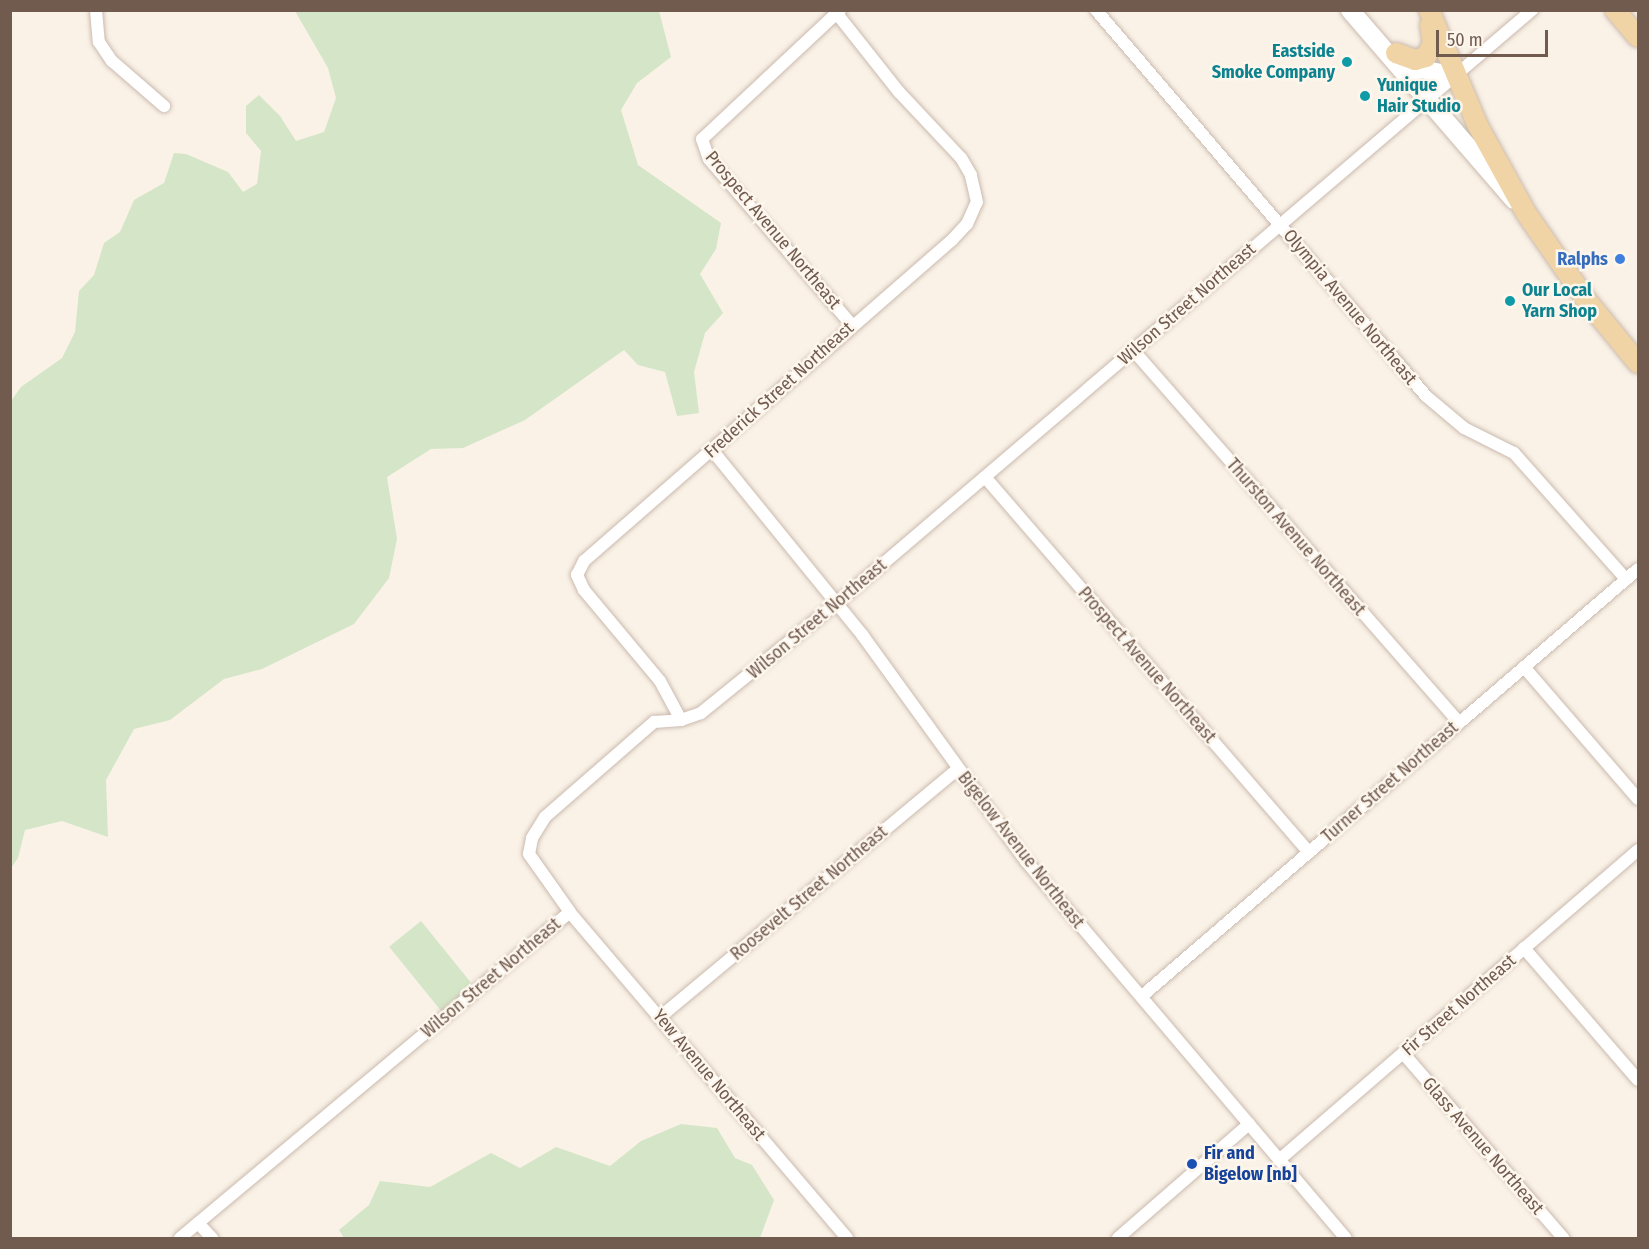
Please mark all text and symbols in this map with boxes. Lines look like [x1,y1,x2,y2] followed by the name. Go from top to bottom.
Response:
[1439,18,1552,56] scale bar
[1447,29,1483,51] text: 50 m
[1212,41,1335,84] place label: Eastside Smoke Company
[1340,55,1354,69] marker: Eastside Smoke Company
[1377,75,1461,118] place label: Yunique Hair Studio
[1358,89,1372,103] marker: Yunique Hair Studio
[701,147,845,313] street label: Prospect Avenue Northeast
[1279,225,1421,389] street label: Olympia Avenue Northeast
[1114,238,1260,370] street label: Wilson Street Northeast
[1557,248,1608,270] place label: Ralphs
[1613,252,1627,266] marker: Ralphs
[1522,280,1597,322] place label: Our Local Yarn Shop
[1503,294,1517,308] marker: Our Local Yarn Shop
[700,317,858,463] street label: Frederick Street Northeast
[1222,454,1370,620] street label: Thurston Avenue Northeast
[743,554,891,684] street label: Wilson Street Northeast
[1073,583,1221,747] street label: Prospect Avenue Northeast
[1317,717,1463,847] street label: Turner Street Northeast
[953,767,1089,933] street label: Bigelow Avenue Northeast
[726,821,892,965] street label: Roosevelt Street Northeast
[417,913,565,1043] street label: Wilson Street Northeast
[1398,950,1520,1060] street label: Fir Street Northeast
[648,1005,770,1145] street label: Yew Avenue Northeast
[1418,1073,1548,1219] street label: Glass Avenue Northeast
[1204,1143,1297,1186] place label: Fir and Bigelow [nb]
[1185,1157,1199,1171] marker: Fir and Bigelow [nb]

